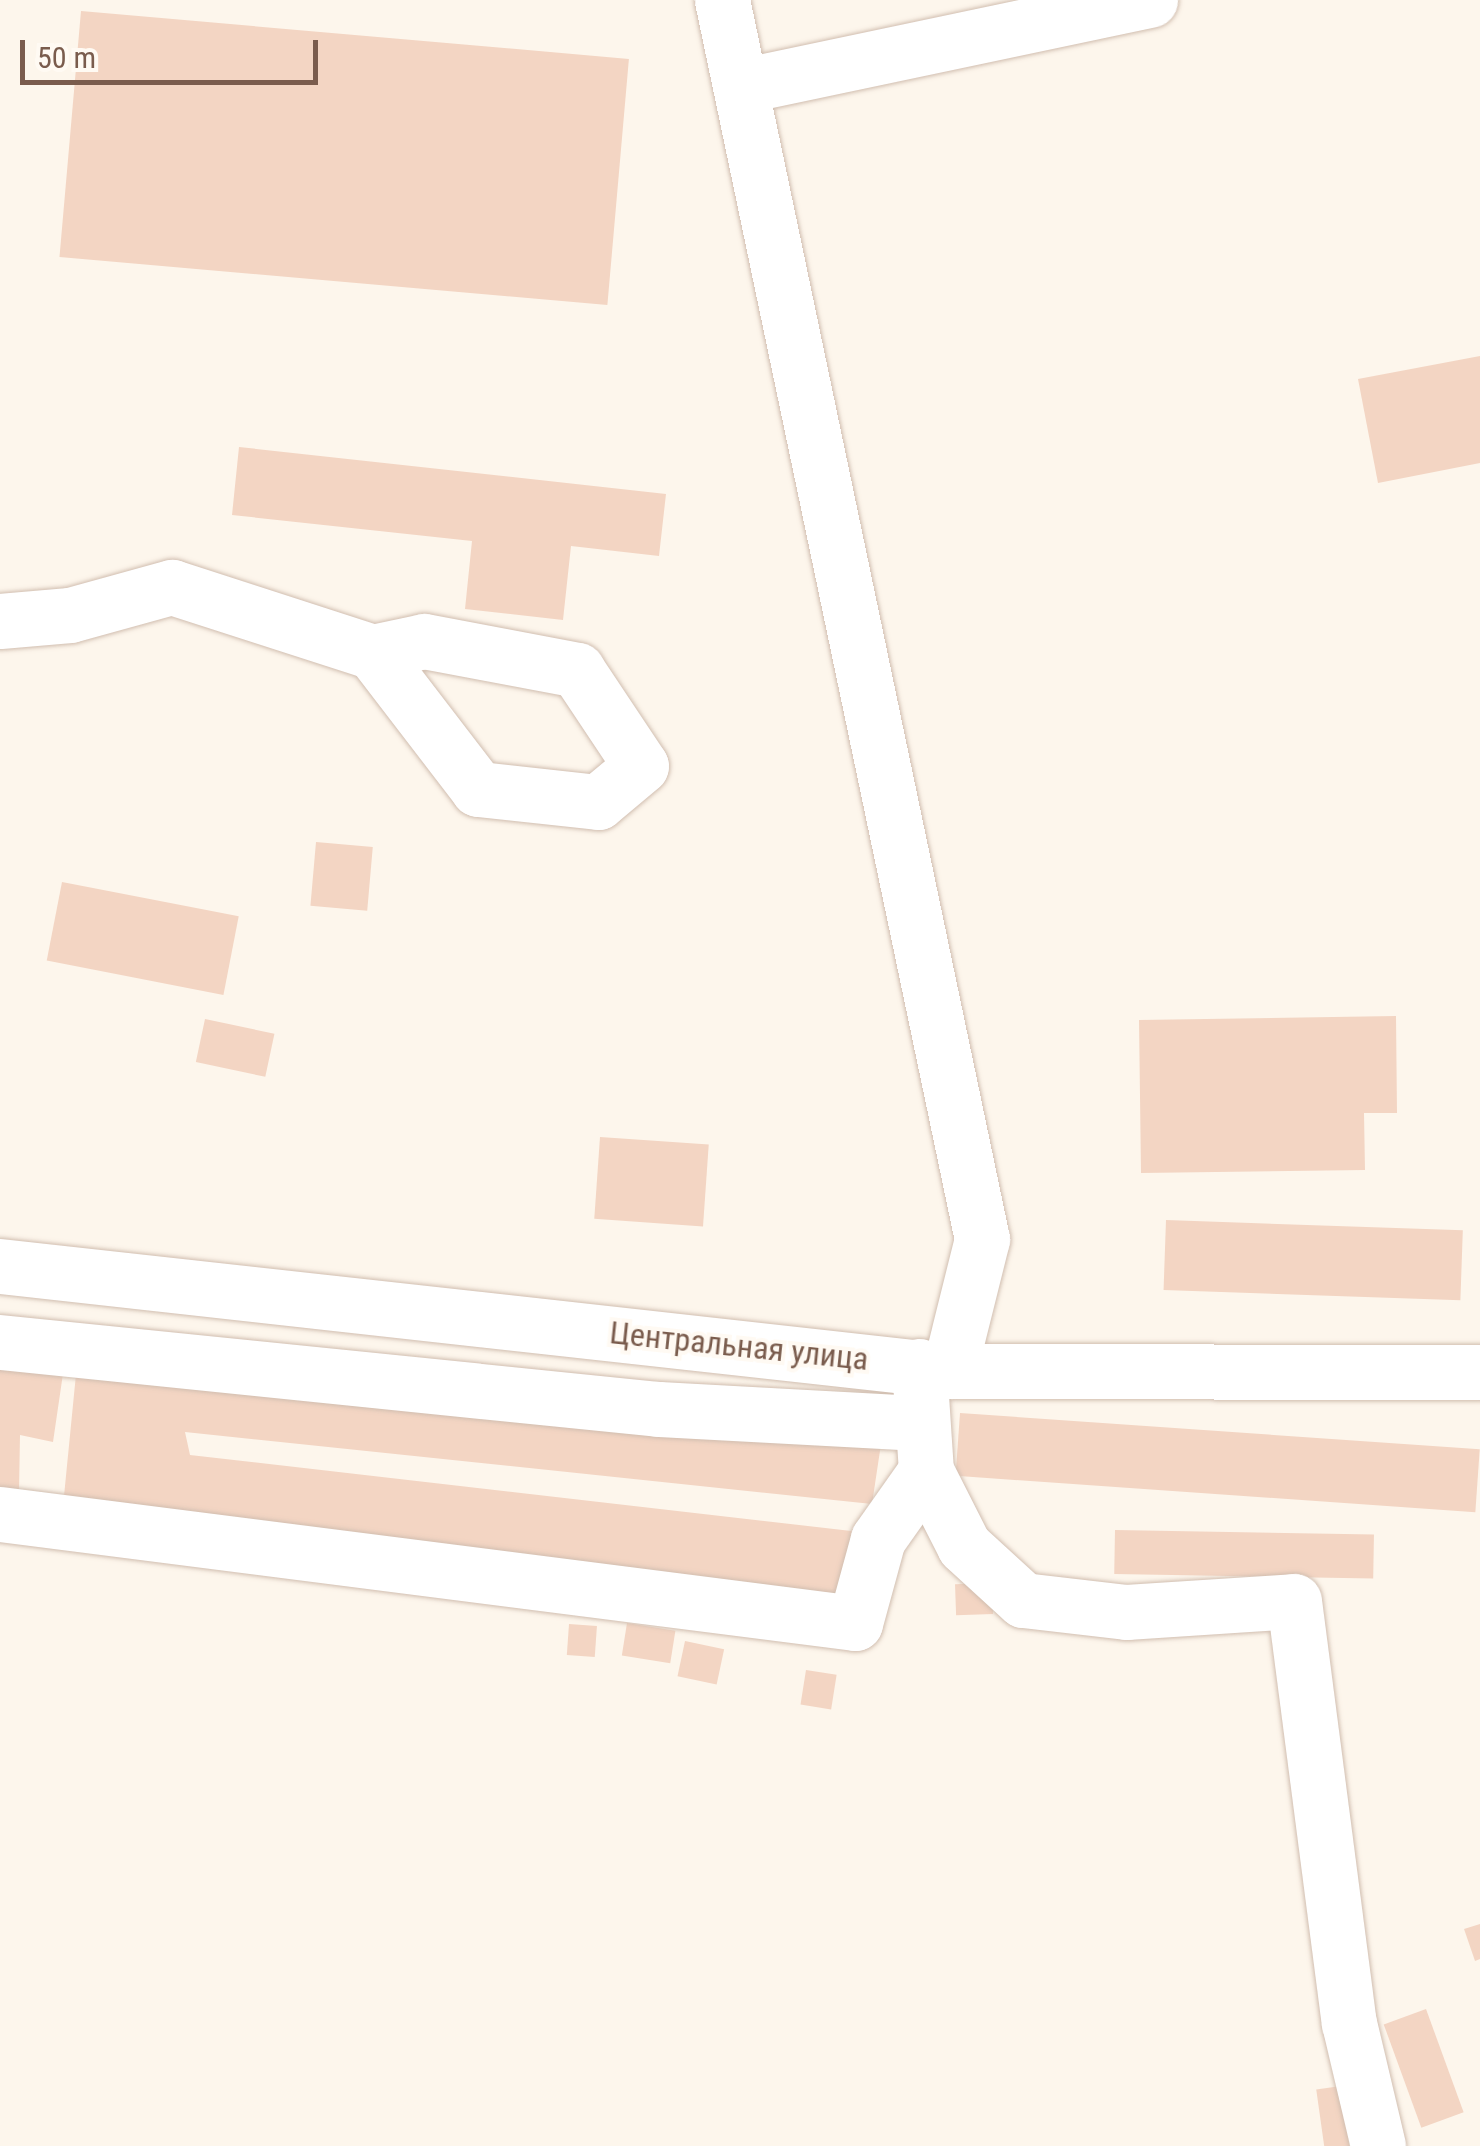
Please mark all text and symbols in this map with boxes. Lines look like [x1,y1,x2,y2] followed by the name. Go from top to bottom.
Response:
[25,20,322,82] scale bar
[37,40,96,75] text: 50 m
[608,1313,870,1379] street label: Центральная улица

